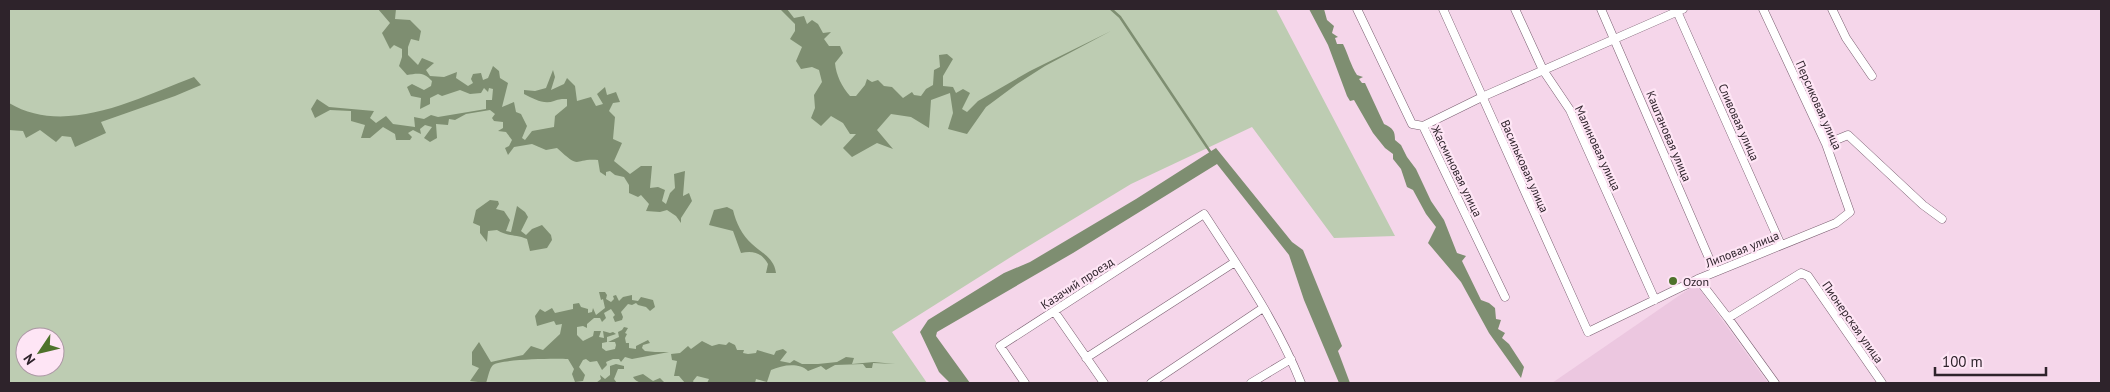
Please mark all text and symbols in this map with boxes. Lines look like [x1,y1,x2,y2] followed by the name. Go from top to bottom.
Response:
[1793,58,1845,152] street label: Персиковая улица
[1715,81,1763,163] street label: Сливовая улица
[1643,88,1695,184] street label: Каштановая улица
[1572,103,1624,193] street label: Малиновая улица
[1498,117,1552,215] street label: Васильковая улица
[1428,122,1486,219] street label: Жасминовая улица
[1702,227,1781,271] street label: Липовая улица
[1038,254,1117,312] street label: Казачий проезд
[1683,274,1709,289] place label: Ozon
[1667,275,1679,287] marker: Ozon
[1819,278,1887,366] street label: Пионерская улица
[15,327,65,377] north arrow
[1935,344,2046,376] scale bar
[19,351,39,368] text: N
[1942,352,1983,371] text: 100 m

